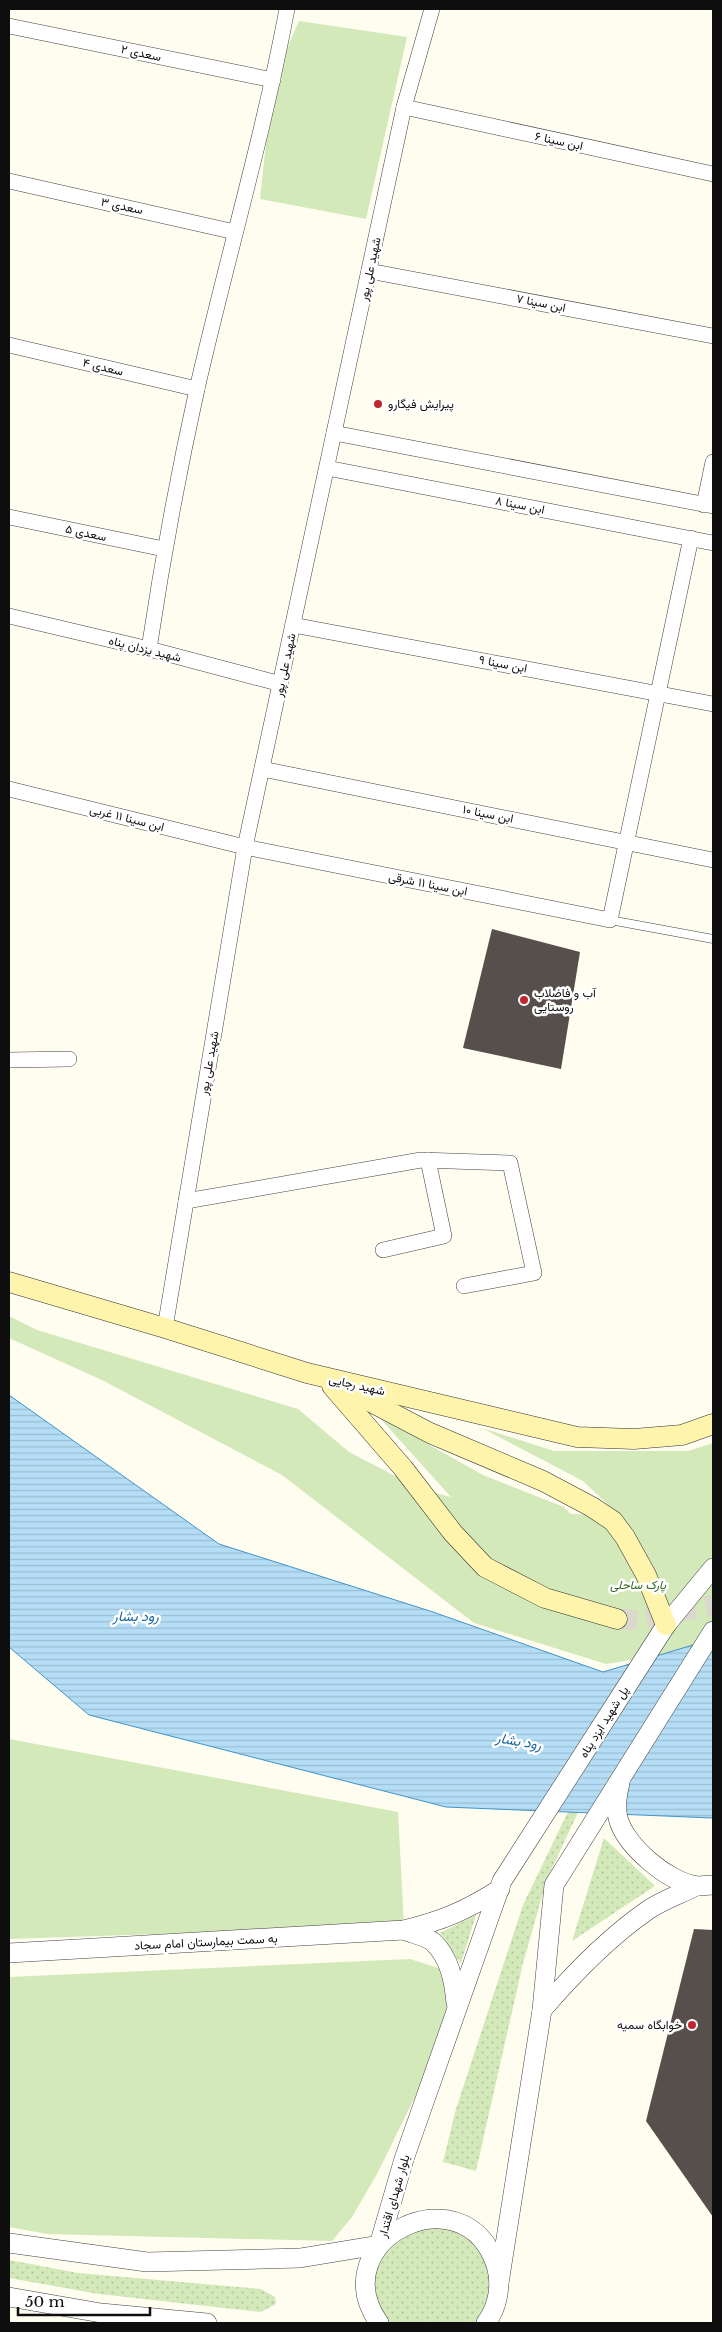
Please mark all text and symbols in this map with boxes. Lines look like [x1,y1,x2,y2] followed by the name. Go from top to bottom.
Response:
[119,41,163,65] street label: سعدی ۲
[534,128,584,154] street label: ابن سینا ۶
[100,194,144,218] street label: سعدی ۳
[355,236,385,303] street label: شهید علی پور
[515,290,567,316] street label: ابن سینا ۷
[81,355,125,379] street label: سعدی ۴
[388,396,454,412] place label: پیرایش فیگارو
[372,398,384,410] marker: پیرایش فیگارو
[494,492,546,518] street label: ابن سینا ۸
[64,521,108,545] street label: سعدی ۵
[107,632,183,666] street label: شهید یزدان پناه
[270,632,300,699] street label: شهید علی پور
[478,652,528,676] street label: ابن سینا ۹
[88,801,166,835] street label: ابن سینا ۱۱ غربی
[461,801,515,827] street label: ابن سینا ۱۰
[387,869,469,899] street label: ابن سینا ۱۱ شرقی
[534,985,597,1015] place label: آب و فاضلاب روستایی
[518,994,530,1006] marker: آب و فاضلاب روستایی
[195,1030,223,1097] street label: شهید علی پور
[327,1371,387,1399] street label: شهید رجایی
[610,1577,666,1593] park label: پارک ساحلی
[112,1607,159,1625] water label: رود بشار
[576,1683,632,1761] street label: پل شهید ایزد پناه
[494,1728,543,1754] water label: رود بشار
[134,1930,278,1954] street label: به سمت بیمارستان امام سجاد
[617,2017,682,2033] place label: خوابگاه سمیه
[686,2019,698,2031] marker: خوابگاه سمیه
[374,2153,413,2240] street label: بلوار شهدای اقتدار
[18,2284,150,2316] scale bar
[25,2292,65,2311] text: 50 m

